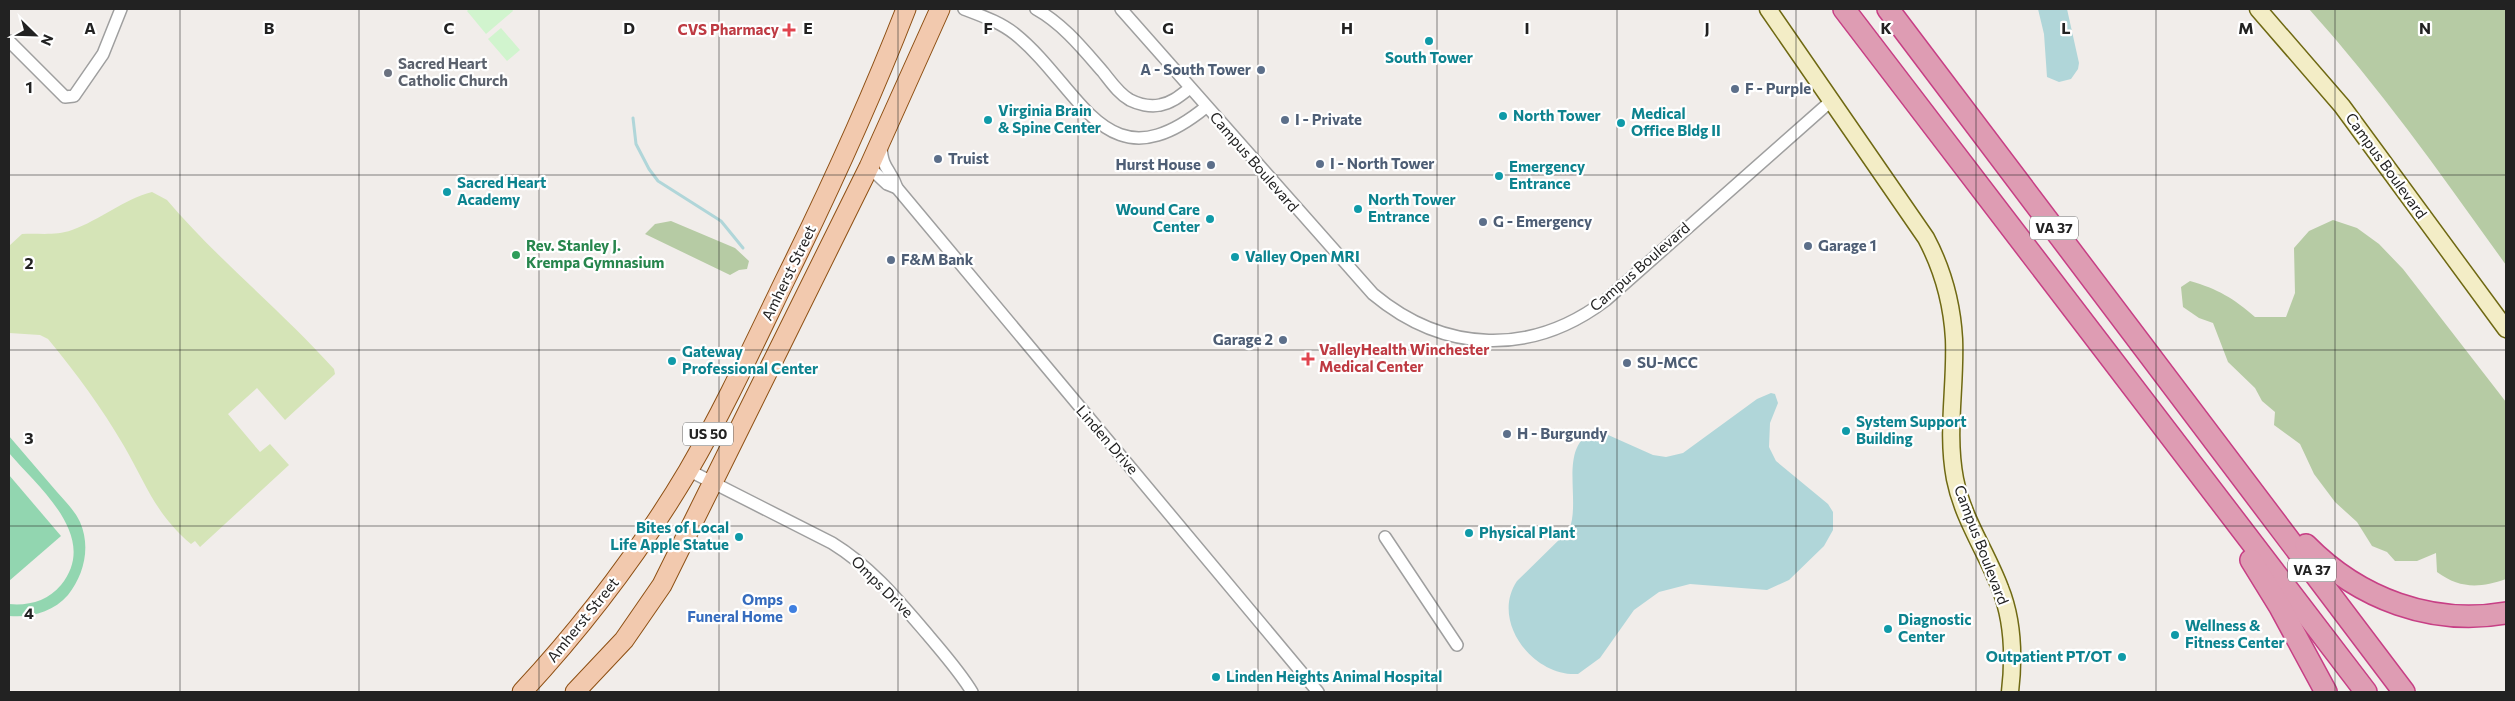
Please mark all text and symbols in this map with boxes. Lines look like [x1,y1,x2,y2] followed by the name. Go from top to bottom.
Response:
[10,10,60,60] north arrow
[84,18,96,37] text: A
[264,18,275,37] text: B
[444,18,455,37] text: C
[623,18,635,37] text: D
[803,18,813,37] text: E
[983,18,993,37] text: F
[1162,18,1174,37] text: G
[1341,18,1353,37] text: H
[1524,18,1530,37] text: I
[1704,18,1710,37] text: J
[1880,18,1892,37] text: K
[2061,18,2071,37] text: L
[2238,18,2254,37] text: M
[2419,18,2431,37] text: N
[678,20,780,38] place label: CVS Pharmacy
[783,24,795,36] marker: CVS Pharmacy
[38,32,57,48] text: N
[1423,35,1435,47] marker: South Tower
[1385,48,1473,66] place label: South Tower
[398,54,508,89] place label: Sacred Heart Catholic Church
[1140,60,1251,78] place label: A - South Tower
[1255,64,1267,76] marker: A - South Tower
[382,67,394,79] marker: Sacred Heart Catholic Church
[25,77,33,96] text: 1
[1745,79,1811,97] place label: F - Purple
[1729,83,1741,95] marker: F - Purple
[998,101,1101,136] place label: Virginia Brain & Spine Center
[1631,104,1721,139] place label: Medical Office Bldg II
[1513,106,1601,124] place label: North Tower
[1206,108,1303,215] street label: Campus Boulevard
[2342,109,2431,222] street label: Campus Boulevard
[1295,110,1362,128] place label: I - Private
[1497,110,1509,122] marker: North Tower
[982,114,994,126] marker: Virginia Brain & Spine Center
[1279,114,1291,126] marker: I - Private
[1615,117,1627,129] marker: Medical Office Bldg II
[948,149,989,167] place label: Truist
[932,153,944,165] marker: Truist
[1330,154,1435,172] place label: I - North Tower
[1115,155,1201,173] place label: Hurst House
[1509,157,1586,192] place label: Emergency Entrance
[1314,158,1326,170] marker: I - North Tower
[1205,159,1217,171] marker: Hurst House
[1493,170,1505,182] marker: Emergency Entrance
[457,173,546,208] place label: Sacred Heart Academy
[441,186,453,198] marker: Sacred Heart Academy
[1368,190,1456,225] place label: North Tower Entrance
[1115,200,1200,235] place label: Wound Care Center
[1352,203,1364,215] marker: North Tower Entrance
[1493,212,1593,230] place label: G - Emergency
[1204,213,1216,225] marker: Wound Care Center
[1477,216,1489,228] marker: G - Emergency
[2030,217,2078,240] road number: VA 37
[1586,218,1693,315] street label: Campus Boulevard
[757,222,819,323] street label: Amherst Street
[526,236,664,271] place label: Rev. Stanley J. Krempa Gymnasium
[1818,236,1876,254] place label: Garage 1
[1802,240,1814,252] marker: Garage 1
[1245,247,1360,265] place label: Valley Open MRI
[510,249,522,261] marker: Rev. Stanley J. Krempa Gymnasium
[901,250,974,268] place label: F&M Bank
[1229,251,1241,263] marker: Valley Open MRI
[24,253,34,272] text: 2
[885,254,897,266] marker: F&M Bank
[1213,330,1273,348] place label: Garage 2
[1277,334,1289,346] marker: Garage 2
[1319,340,1489,375] place label: ValleyHealth Winchester Medical Center
[682,342,818,377] place label: Gateway Professional Center
[1301,352,1315,366] marker: ValleyHealth Winchester Medical Center
[1637,353,1698,371] place label: SU-MCC
[666,355,678,367] marker: Gateway Professional Center
[1621,357,1633,369] marker: SU-MCC
[1073,401,1143,478] street label: Linden Drive
[1856,412,1967,447] place label: System Support Building
[683,422,733,446] road number: US 50
[1517,424,1608,442] place label: H - Burgundy
[1840,425,1852,437] marker: System Support Building
[24,428,34,447] text: 3
[1501,428,1513,440] marker: H - Burgundy
[1951,482,2013,607] street label: Campus Boulevard
[610,518,729,553] place label: Bites of Local Life Apple Statue
[1479,523,1575,541] place label: Physical Plant
[1463,527,1475,539] marker: Physical Plant
[733,531,745,543] marker: Bites of Local Life Apple Statue
[848,552,917,621] street label: Omps Drive
[2288,558,2336,582] road number: VA 37
[543,573,622,665] street label: Amherst Street
[687,590,783,625] place label: Omps Funeral Home
[24,603,34,622] text: 4
[787,603,799,615] marker: Omps Funeral Home
[1898,610,1972,645] place label: Diagnostic Center
[2185,616,2285,651] place label: Wellness & Fitness Center
[1882,623,1894,635] marker: Diagnostic Center
[2169,629,2181,641] marker: Wellness & Fitness Center
[1986,647,2112,665] place label: Outpatient PT/OT
[2116,651,2128,663] marker: Outpatient PT/OT
[1226,667,1442,685] place label: Linden Heights Animal Hospital
[1210,671,1222,683] marker: Linden Heights Animal Hospital

